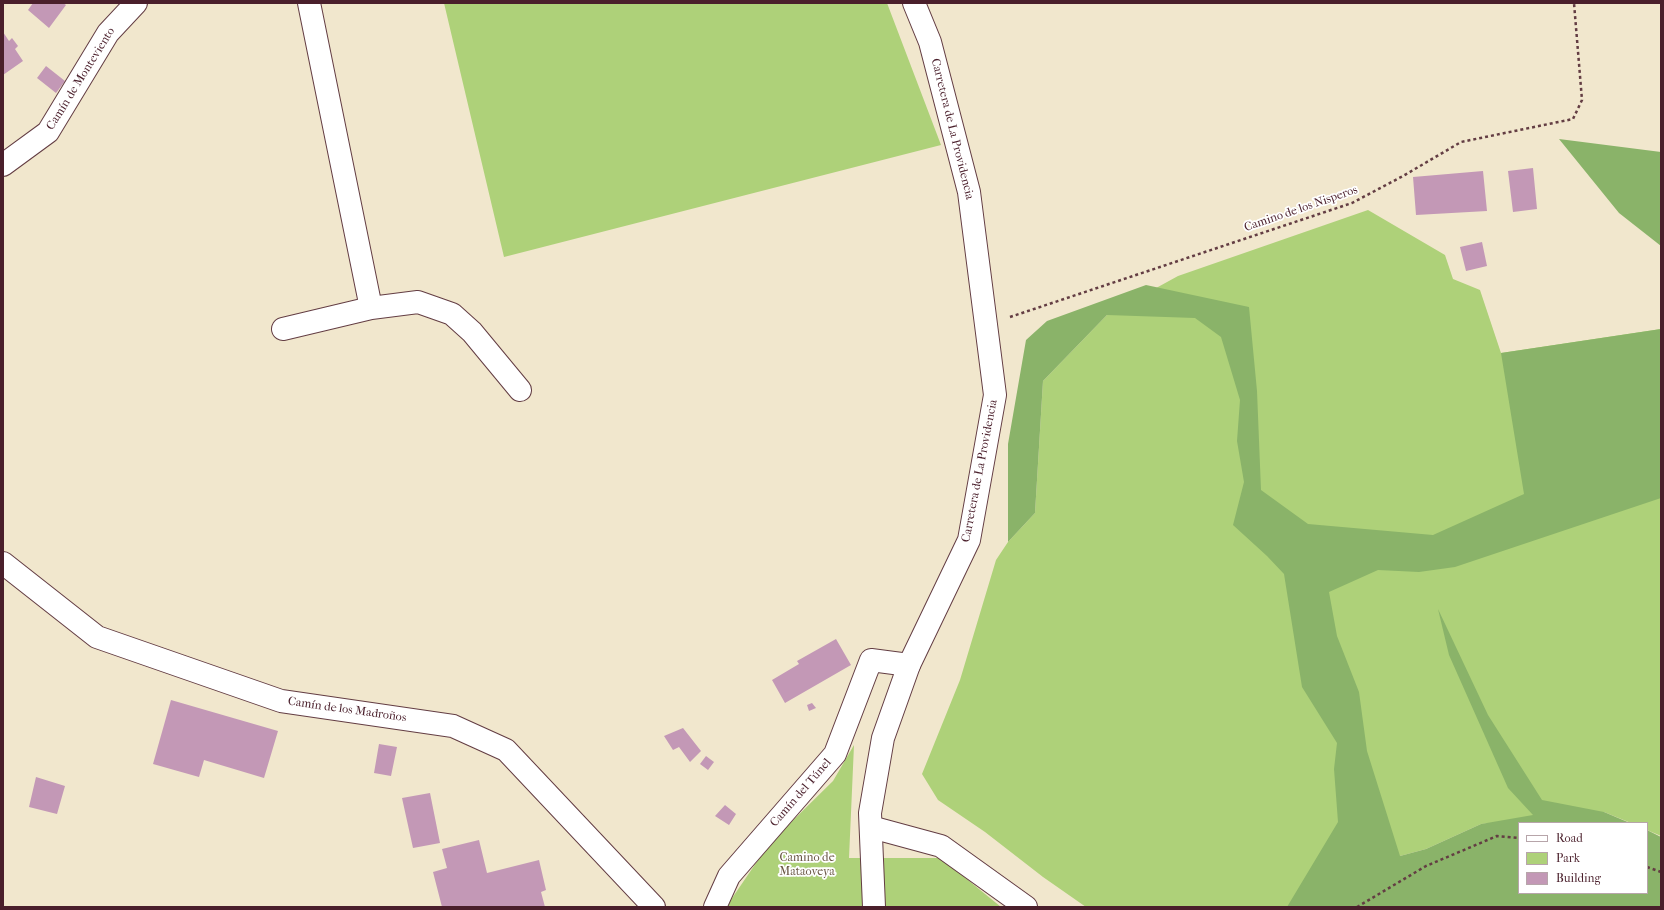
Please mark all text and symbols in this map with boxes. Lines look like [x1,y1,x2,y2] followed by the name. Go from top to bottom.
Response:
[44,25,118,133] street label: Camín de Monteviento
[927,57,977,201] street label: Carretera de La Providencia
[1242,183,1360,235] street label: Camino de los Nisperos
[959,398,1001,544] street label: Carretera de La Providencia
[287,695,407,725] street label: Camín de los Madroños
[767,756,835,830] street label: Camín del Túnel
[1518,822,1648,894] legend
[1556,831,1583,845] text: Road
[779,851,835,879] park label: Camino de Mataoveya
[1556,851,1580,865] text: Park
[1556,871,1601,885] text: Building

